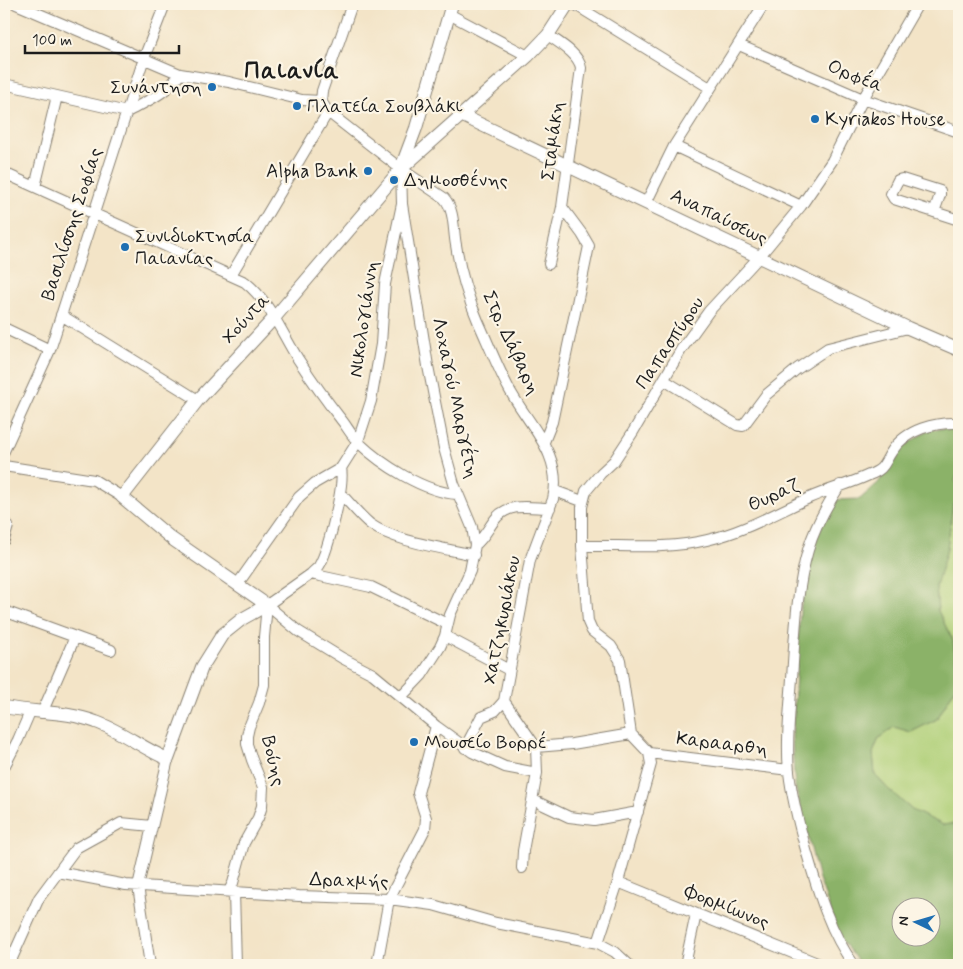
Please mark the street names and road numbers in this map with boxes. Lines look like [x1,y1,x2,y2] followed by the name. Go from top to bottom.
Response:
[824,54,886,98] street label: Ορφέα
[536,100,570,182] street label: Σταμάκη
[36,144,108,304] street label: Βασιλίσσης Σοφίας
[666,183,772,251] street label: Αναπαύσεως
[343,259,385,379] street label: Νικολογιάννη
[476,287,546,399] street label: Στρ. Δάβαρη
[216,288,276,350] street label: Χούντα
[630,292,710,394] street label: Παπασπύρου
[426,315,484,481] street label: Λοχαγού Μαργέτη
[744,472,804,518] street label: Θυραζ
[477,554,527,686] street label: Χατζηκυριάκου
[675,726,769,762] street label: Καρααρθη
[255,733,291,789] street label: Βούης
[309,867,389,895] street label: Δραχμής
[680,878,773,935] street label: Φορμίωνος

